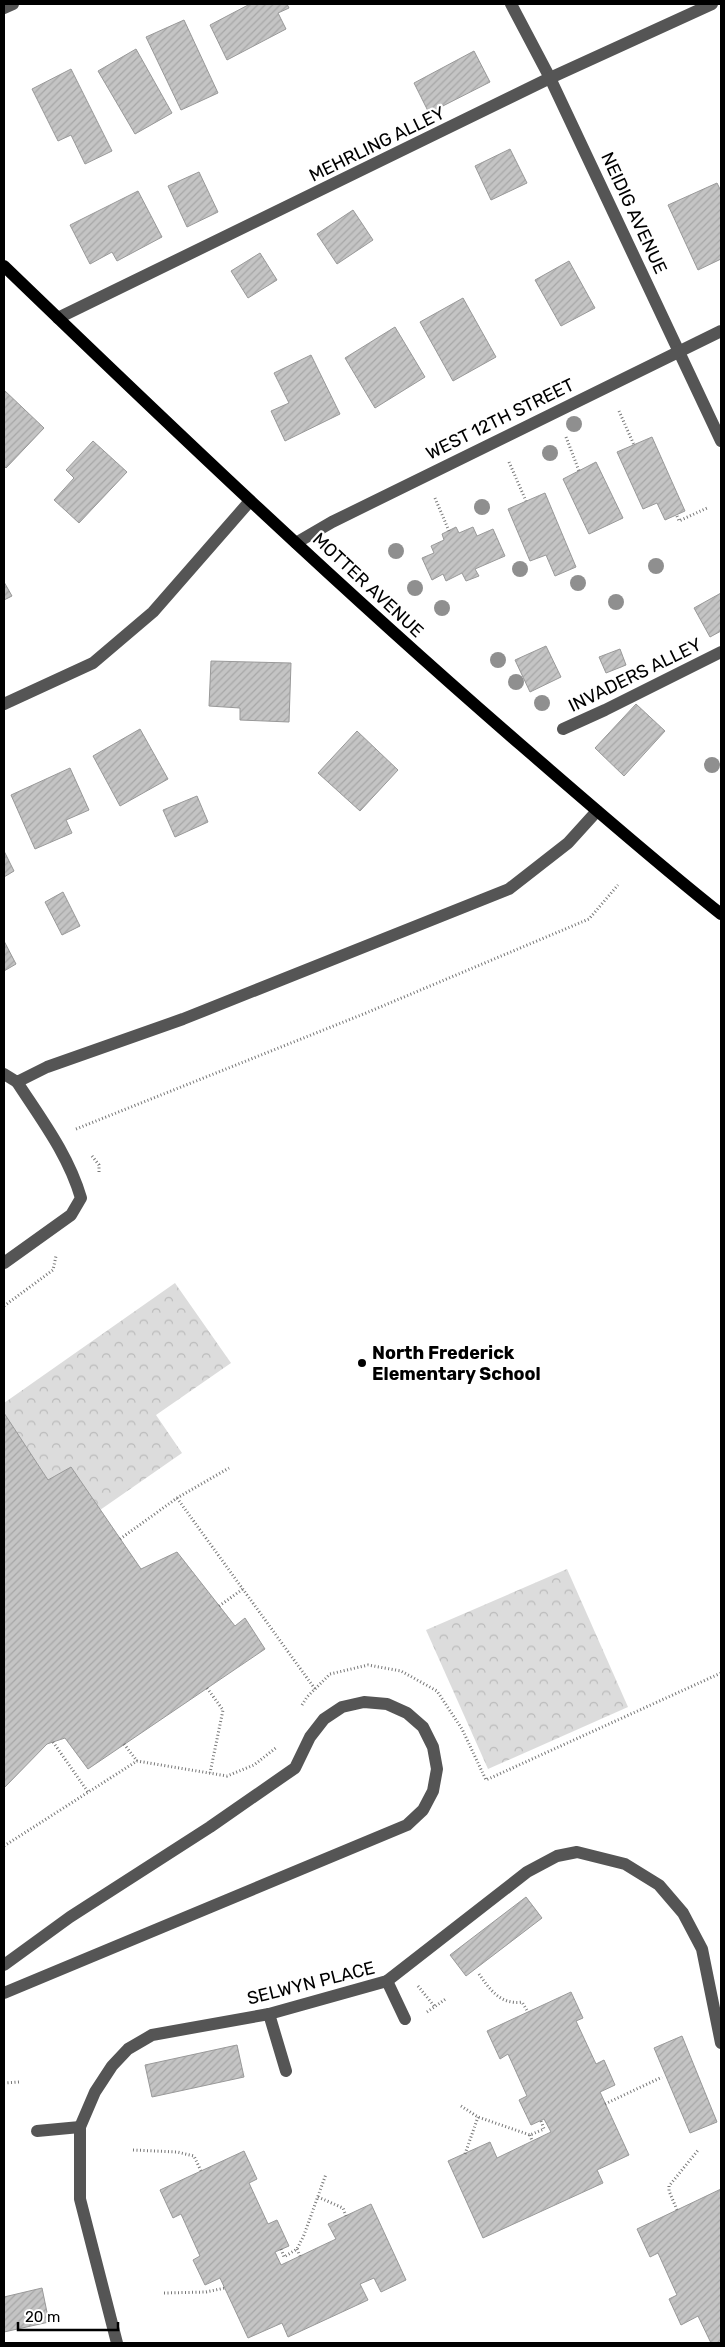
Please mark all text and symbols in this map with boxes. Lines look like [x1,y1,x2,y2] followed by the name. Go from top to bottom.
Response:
[305,101,449,186] street label: MEHRLING ALLEY
[596,149,672,277] street label: NEIDIG AVENUE
[422,374,578,464] street label: WEST 12TH STREET
[308,528,428,642] street label: MOTTER AVENUE
[565,633,706,717] street label: INVADERS ALLEY
[372,1342,541,1385] place label: North Frederick Elementary School
[356,1357,368,1369] marker: North Frederick Elementary School
[245,1956,377,2010] street label: SELWYN PLACE
[18,2300,118,2332] scale bar
[25,2308,60,2326] text: 20 m

